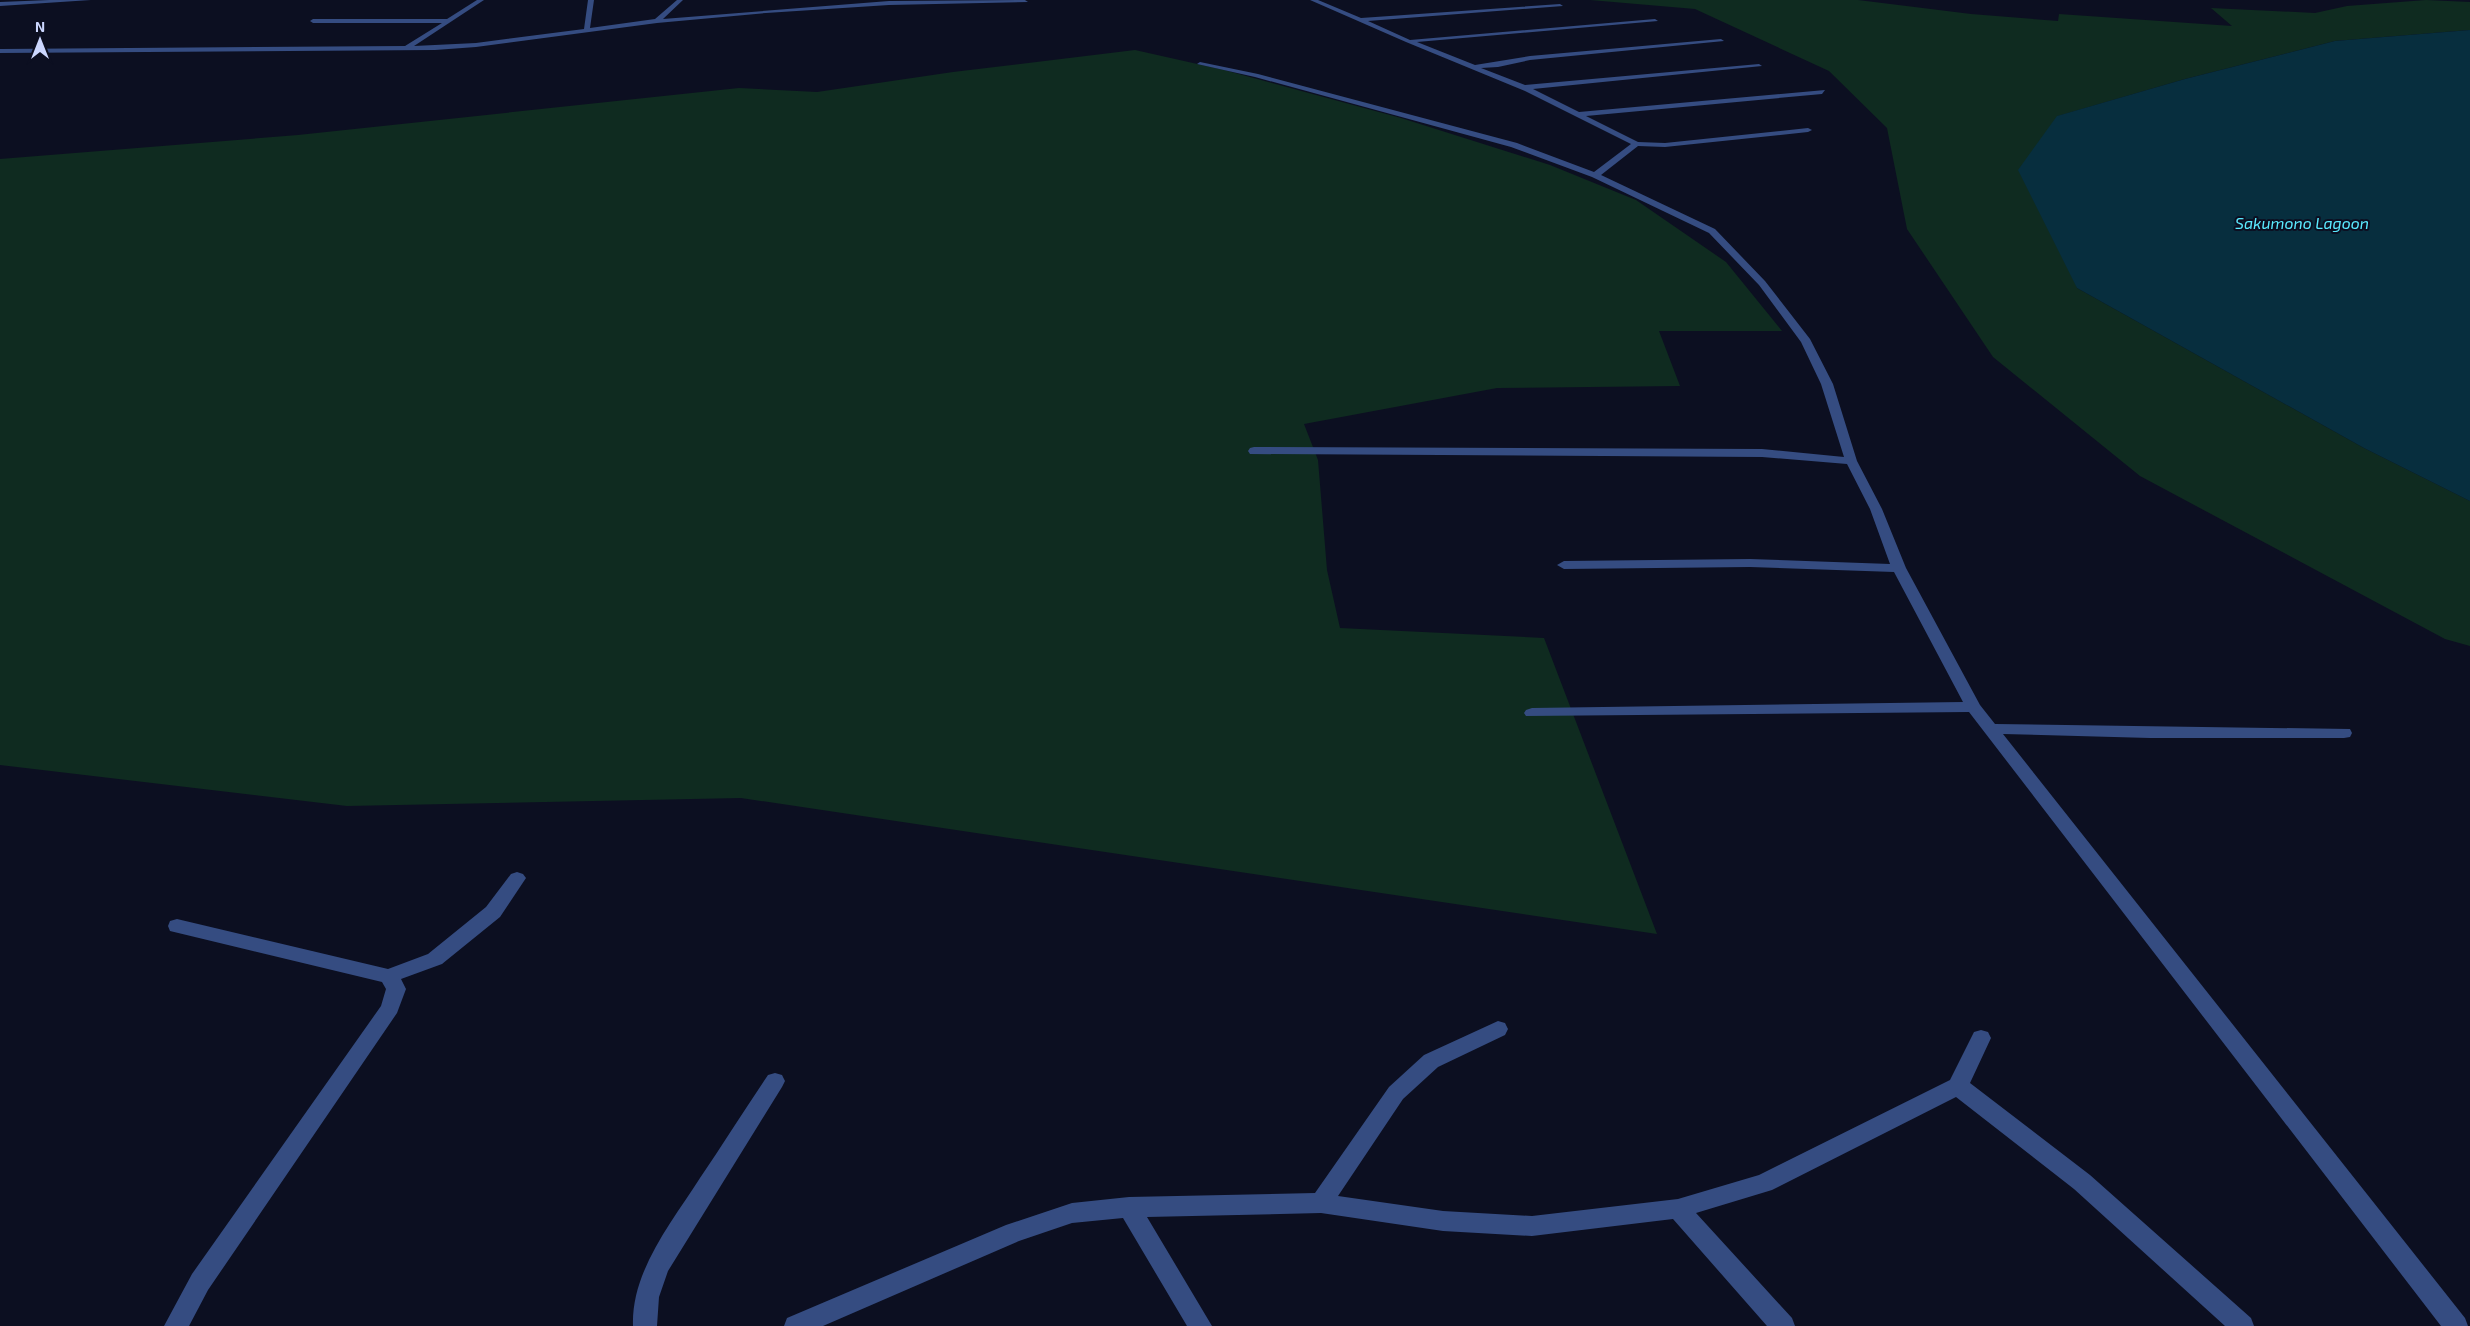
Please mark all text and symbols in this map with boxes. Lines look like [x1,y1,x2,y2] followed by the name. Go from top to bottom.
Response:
[15,15,65,65] north arrow
[35,18,45,35] text: N
[2235,213,2369,232] water label: Sakumono Lagoon

